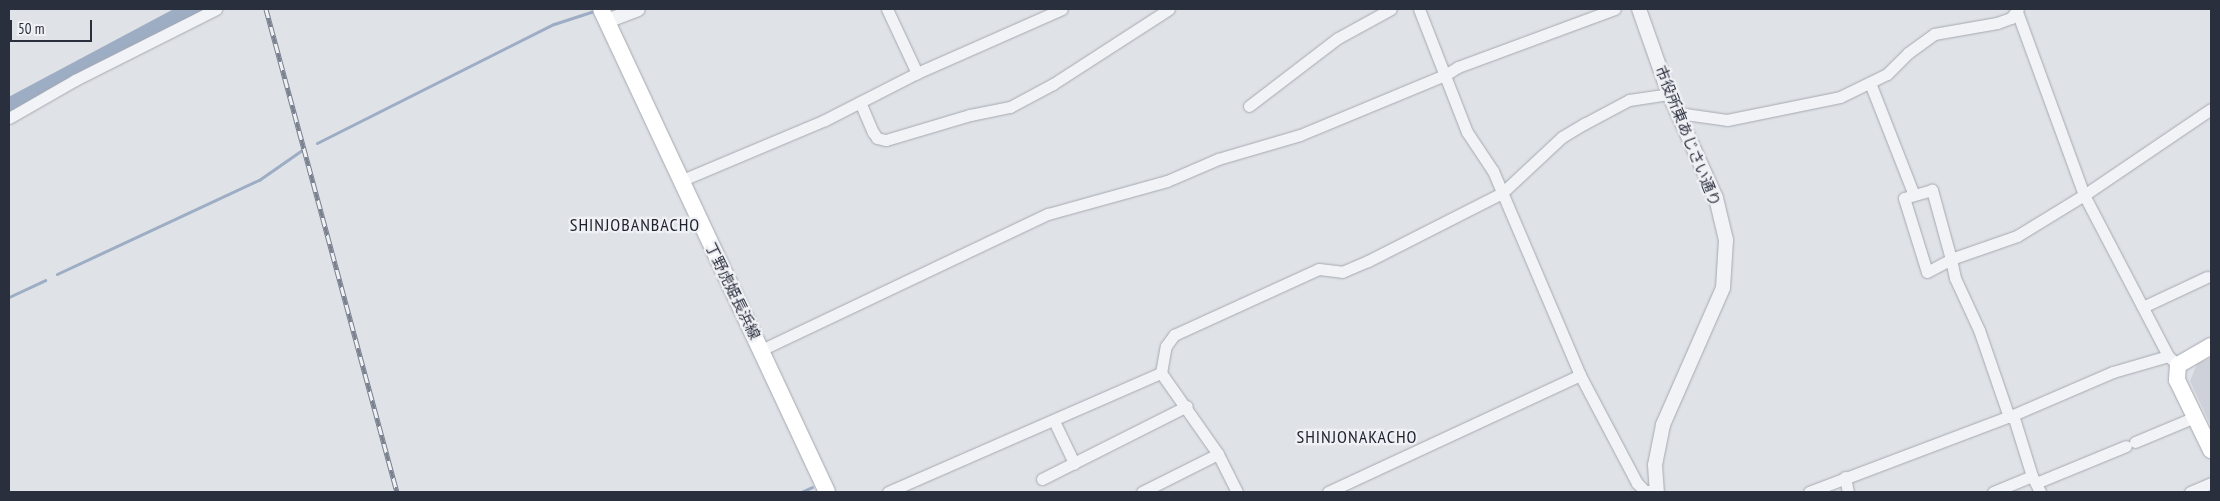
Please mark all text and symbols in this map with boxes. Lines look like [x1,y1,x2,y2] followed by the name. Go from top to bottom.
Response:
[12,10,95,42] scale bar
[18,19,44,38] text: 50 m
[1652,63,1724,209] street label: 市役所東あじさい通り
[568,214,702,236] district label: SHINJOBANBACHO
[702,240,764,342] street label: 丁野虎姫長浜線
[1295,426,1419,448] district label: SHINJONAKACHO

